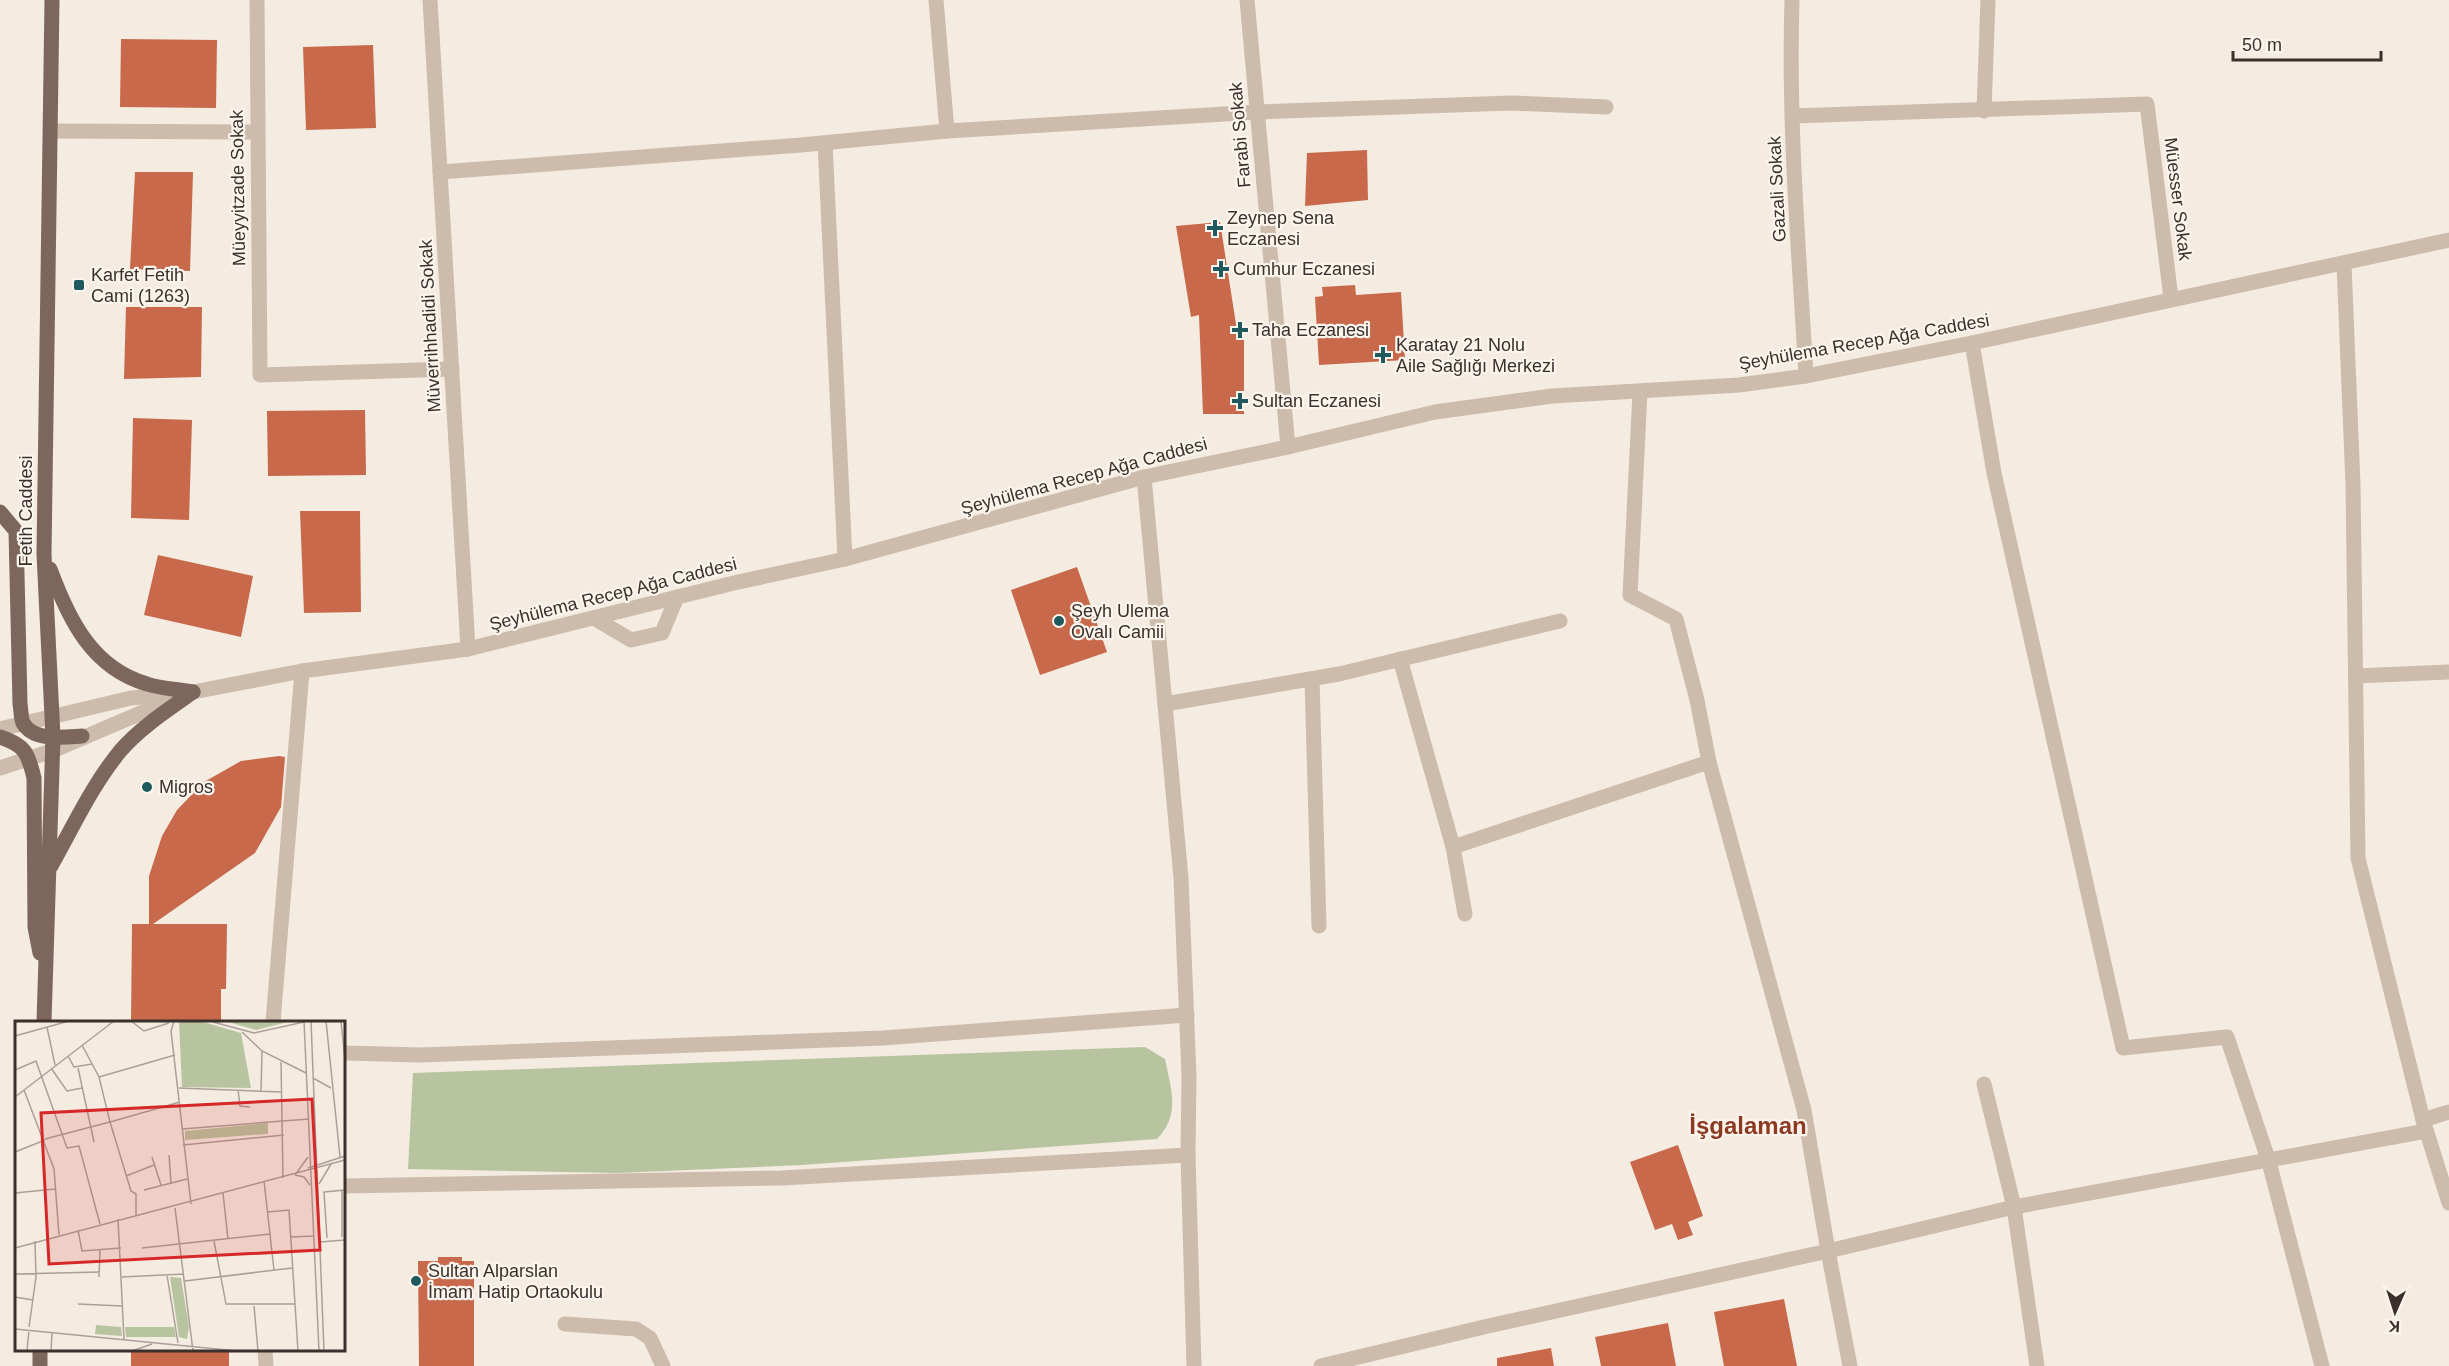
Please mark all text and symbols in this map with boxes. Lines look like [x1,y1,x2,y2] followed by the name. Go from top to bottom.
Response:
[2233,24,2382,62] scale bar
[2242,35,2282,55] text: 50 m
[1225,80,1255,189] street label: Farabi Sokak
[227,109,249,266] street label: Müeyyitzade Sokak
[1764,135,1790,242] street label: Gazali Sokak
[2161,136,2196,263] street label: Müesser Sokak
[1227,208,1335,249] place label: Zeynep Sena Eczanesi
[1208,221,1222,235] marker: Zeynep Sena Eczanesi
[415,238,445,413] street label: Müverrihhadidi Sokak
[1233,259,1375,279] place label: Cumhur Eczanesi
[1214,262,1228,276] marker: Cumhur Eczanesi
[91,265,190,306] place label: Karfet Fetih Cami (1263)
[72,278,86,292] marker: Karfet Fetih Cami (1263)
[1737,310,1991,374] street label: Şeyhülema Recep Ağa Caddesi
[1252,320,1369,340] place label: Taha Eczanesi
[1233,323,1247,337] marker: Taha Eczanesi
[1396,335,1555,376] place label: Karatay 21 Nolu Aile Sağlığı Merkezi
[1374,346,1392,364] marker: Karatay 21 Nolu Aile Sağlığı Merkezi
[1252,391,1381,411] place label: Sultan Eczanesi
[1233,394,1247,408] marker: Sultan Eczanesi
[959,433,1209,519] street label: Şeyhülema Recep Ağa Caddesi
[16,455,36,567] street label: Fetih Caddesi
[487,554,739,634] street label: Şeyhülema Recep Ağa Caddesi
[1071,601,1170,642] place label: Şeyh Ulema Ovalı Camii
[1052,614,1066,628] marker: Şeyh Ulema Ovalı Camii
[159,777,213,797] place label: Migros
[140,780,154,794] marker: Migros
[15,1021,345,1351] inset map
[1689,1112,1807,1139] district label: İşgalaman
[428,1261,603,1302] place label: Sultan Alparslan İmam Hatip Ortaokulu
[409,1274,423,1288] marker: Sultan Alparslan İmam Hatip Ortaokulu
[2365,1282,2425,1342] north arrow
[2388,1318,2400,1335] text: K

